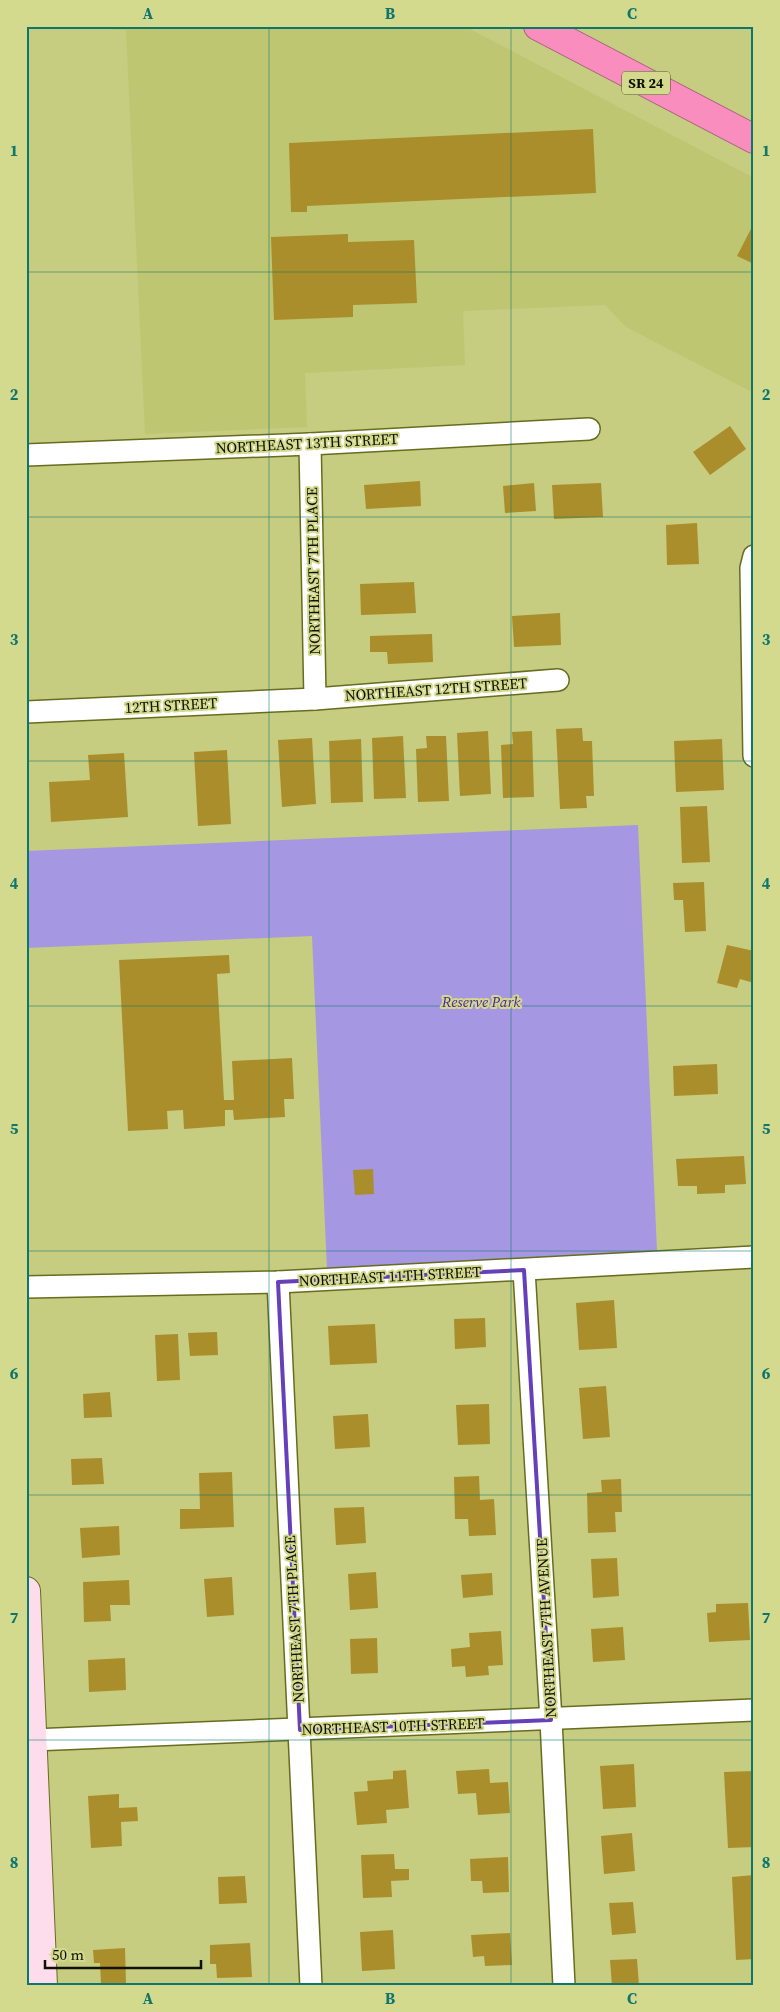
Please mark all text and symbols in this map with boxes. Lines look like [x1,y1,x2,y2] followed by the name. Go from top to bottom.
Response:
[143,2,154,24] text: A
[385,2,396,24] text: B
[627,2,637,24] text: C
[622,72,670,95] road number: SR 24
[10,139,18,161] text: 1
[762,139,770,161] text: 1
[10,383,19,405] text: 2
[762,383,771,405] text: 2
[215,428,399,458] street label: NORTHEAST 13TH STREET
[301,487,325,655] street label: NORTHEAST 7TH PLACE
[10,628,19,650] text: 3
[762,628,771,650] text: 3
[344,672,528,706] street label: NORTHEAST 12TH STREET
[124,692,218,718] street label: 12TH STREET
[10,872,19,894] text: 4
[762,872,771,894] text: 4
[441,991,521,1012] park label: Reserve Park
[10,1117,19,1139] text: 5
[762,1117,771,1139] text: 5
[298,1261,482,1291] street label: NORTHEAST 11TH STREET
[10,1362,19,1384] text: 6
[762,1362,771,1384] text: 6
[279,1535,309,1703] street label: NORTHEAST 7TH PLACE
[531,1538,561,1718] street label: NORTHEAST 7TH AVENUE
[10,1606,19,1628] text: 7
[762,1606,771,1628] text: 7
[301,1712,485,1740] street label: NORTHEAST 10TH STREET
[10,1851,18,1873] text: 8
[762,1851,770,1873] text: 8
[45,1937,201,1969] scale bar
[52,1944,84,1965] text: 50 m
[143,1987,154,2009] text: A
[385,1987,396,2009] text: B
[627,1987,637,2009] text: C

